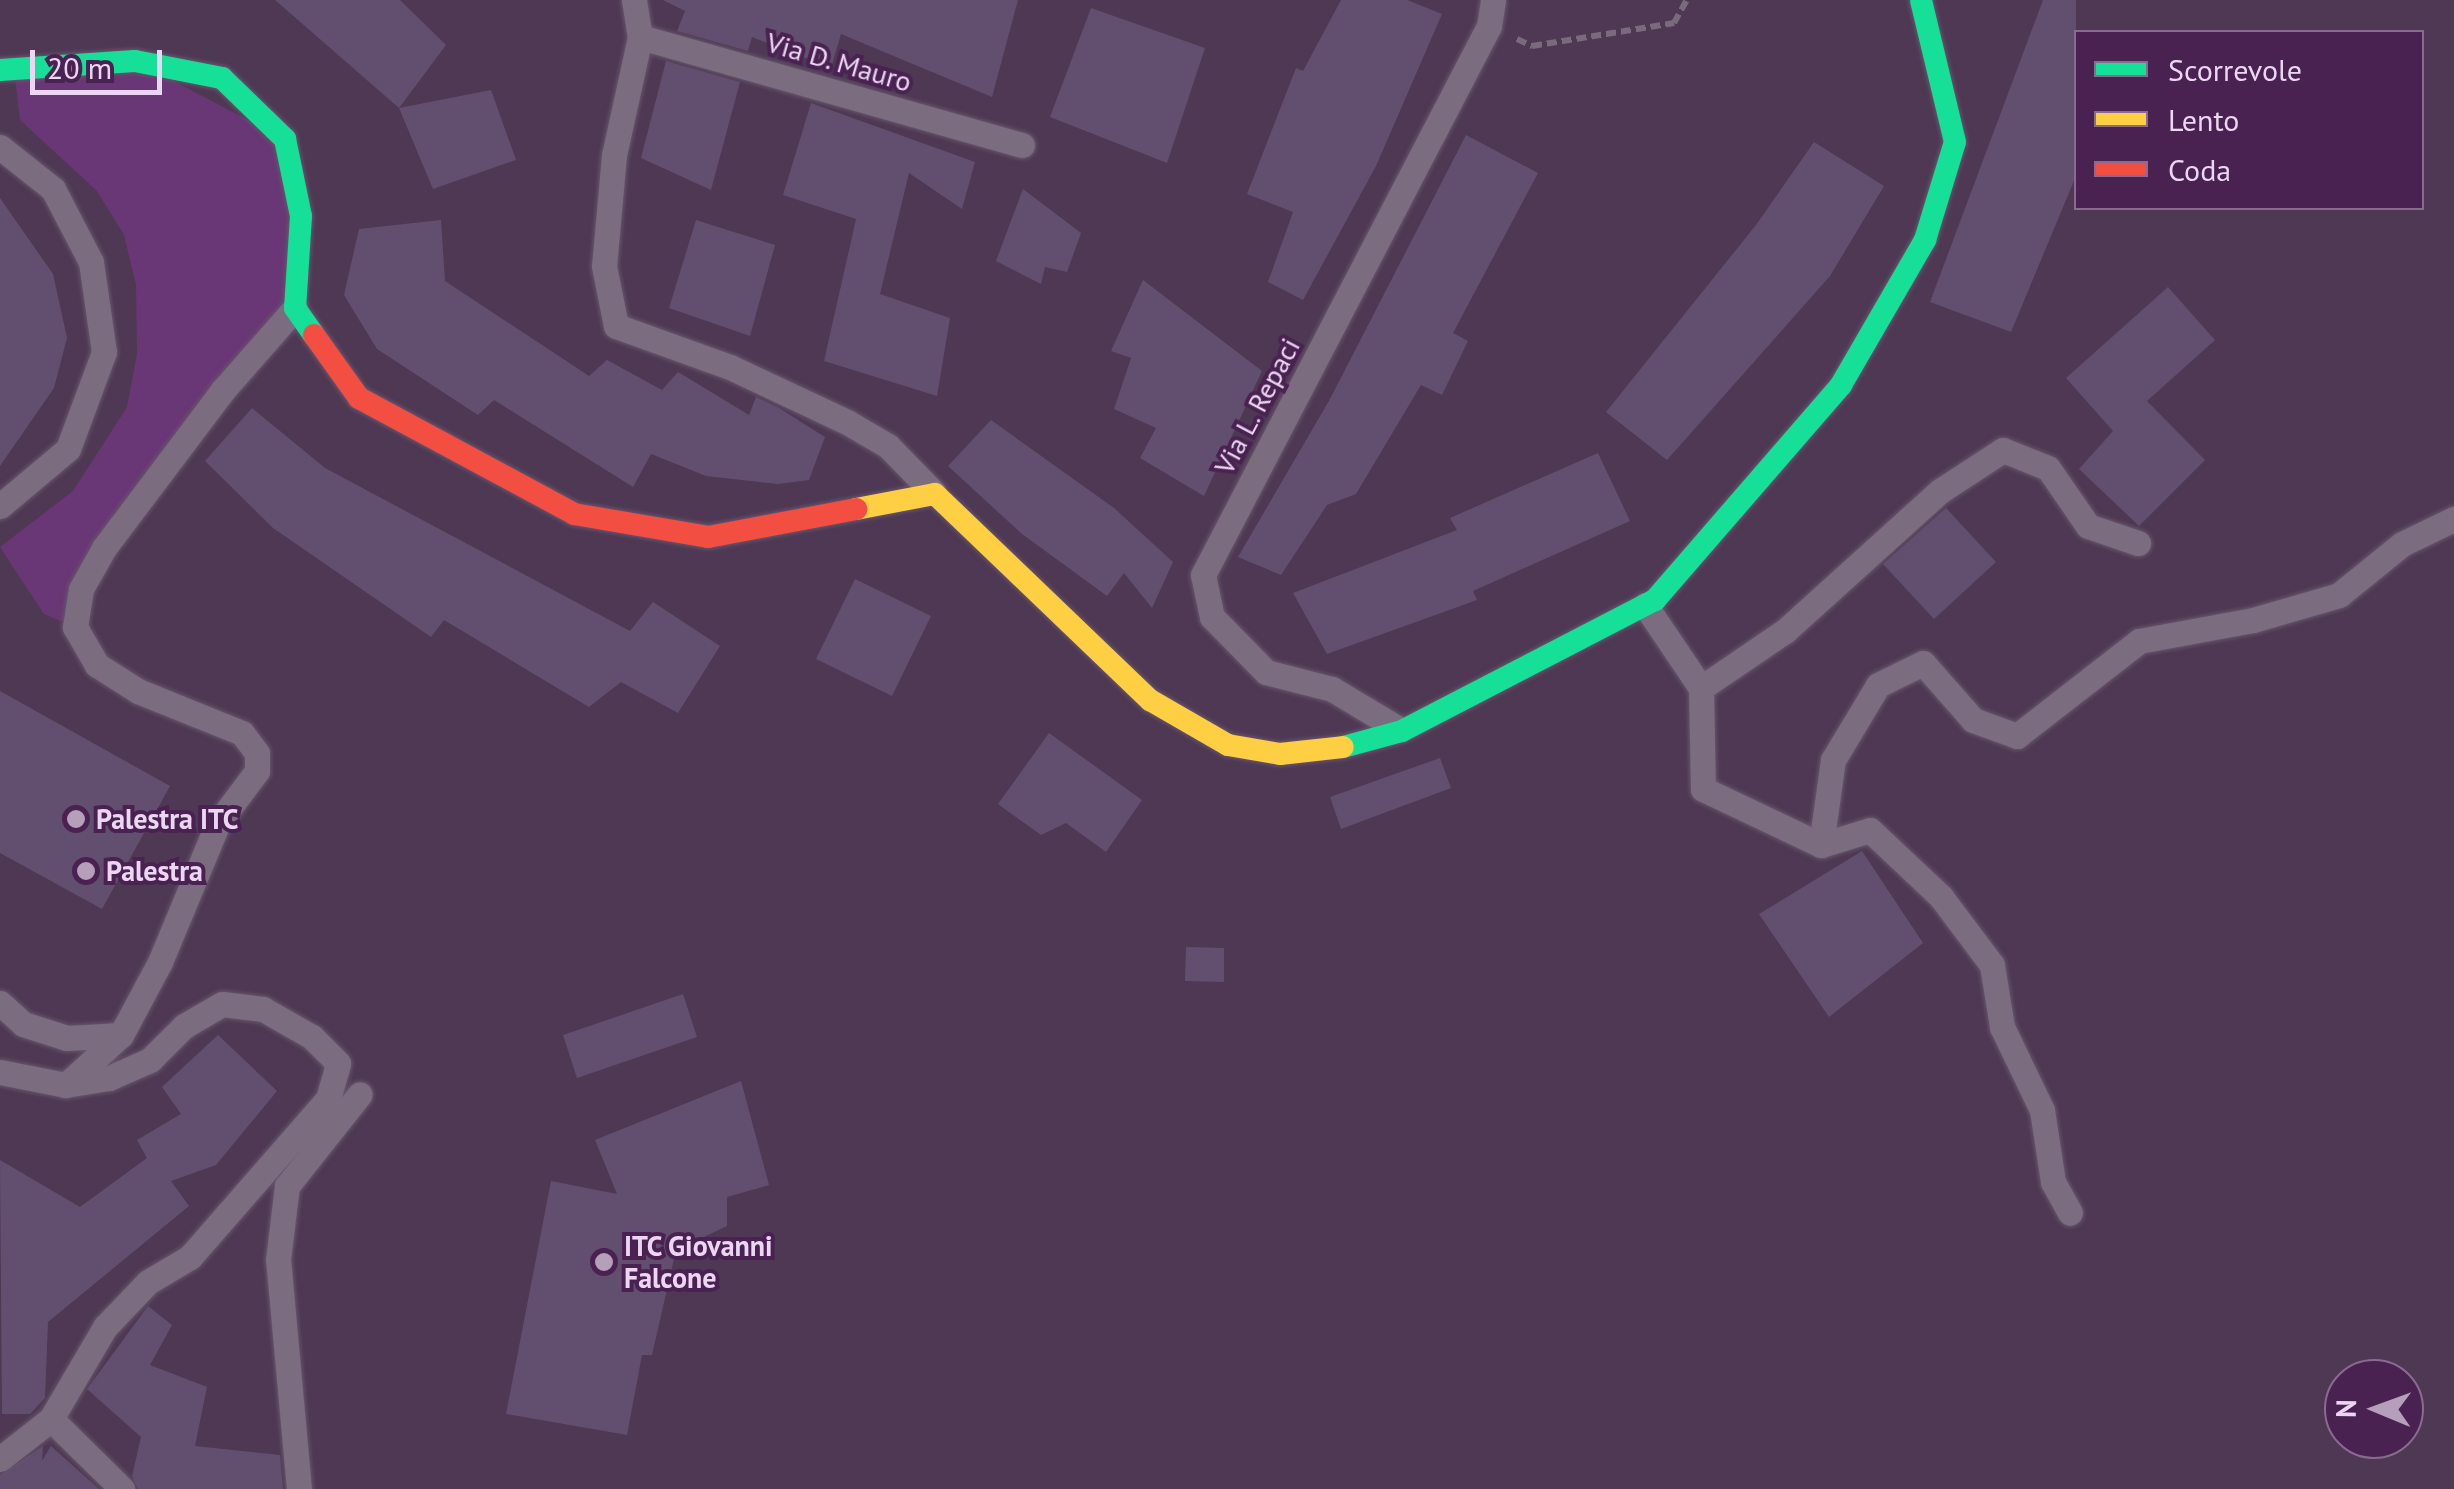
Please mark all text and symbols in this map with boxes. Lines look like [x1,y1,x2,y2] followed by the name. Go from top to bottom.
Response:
[762,25,916,99] street label: Via D. Mauro
[35,30,168,92] scale bar
[2074,30,2424,210] legend
[47,48,112,87] text: 20 m
[2168,50,2302,89] text: Scorrevole
[2168,100,2239,139] text: Lento
[2168,150,2231,189] text: Coda
[1207,331,1307,481] street label: Via L. Repaci
[96,802,238,836] place label: Palestra ITC
[65,808,87,830] marker: Palestra ITC
[106,854,203,888] place label: Palestra
[75,860,97,882] marker: Palestra
[624,1229,774,1295] place label: ITC Giovanni Falcone
[593,1251,615,1273] marker: ITC Giovanni Falcone
[2324,1359,2424,1459] north arrow
[2327,1399,2364,1418] text: N

